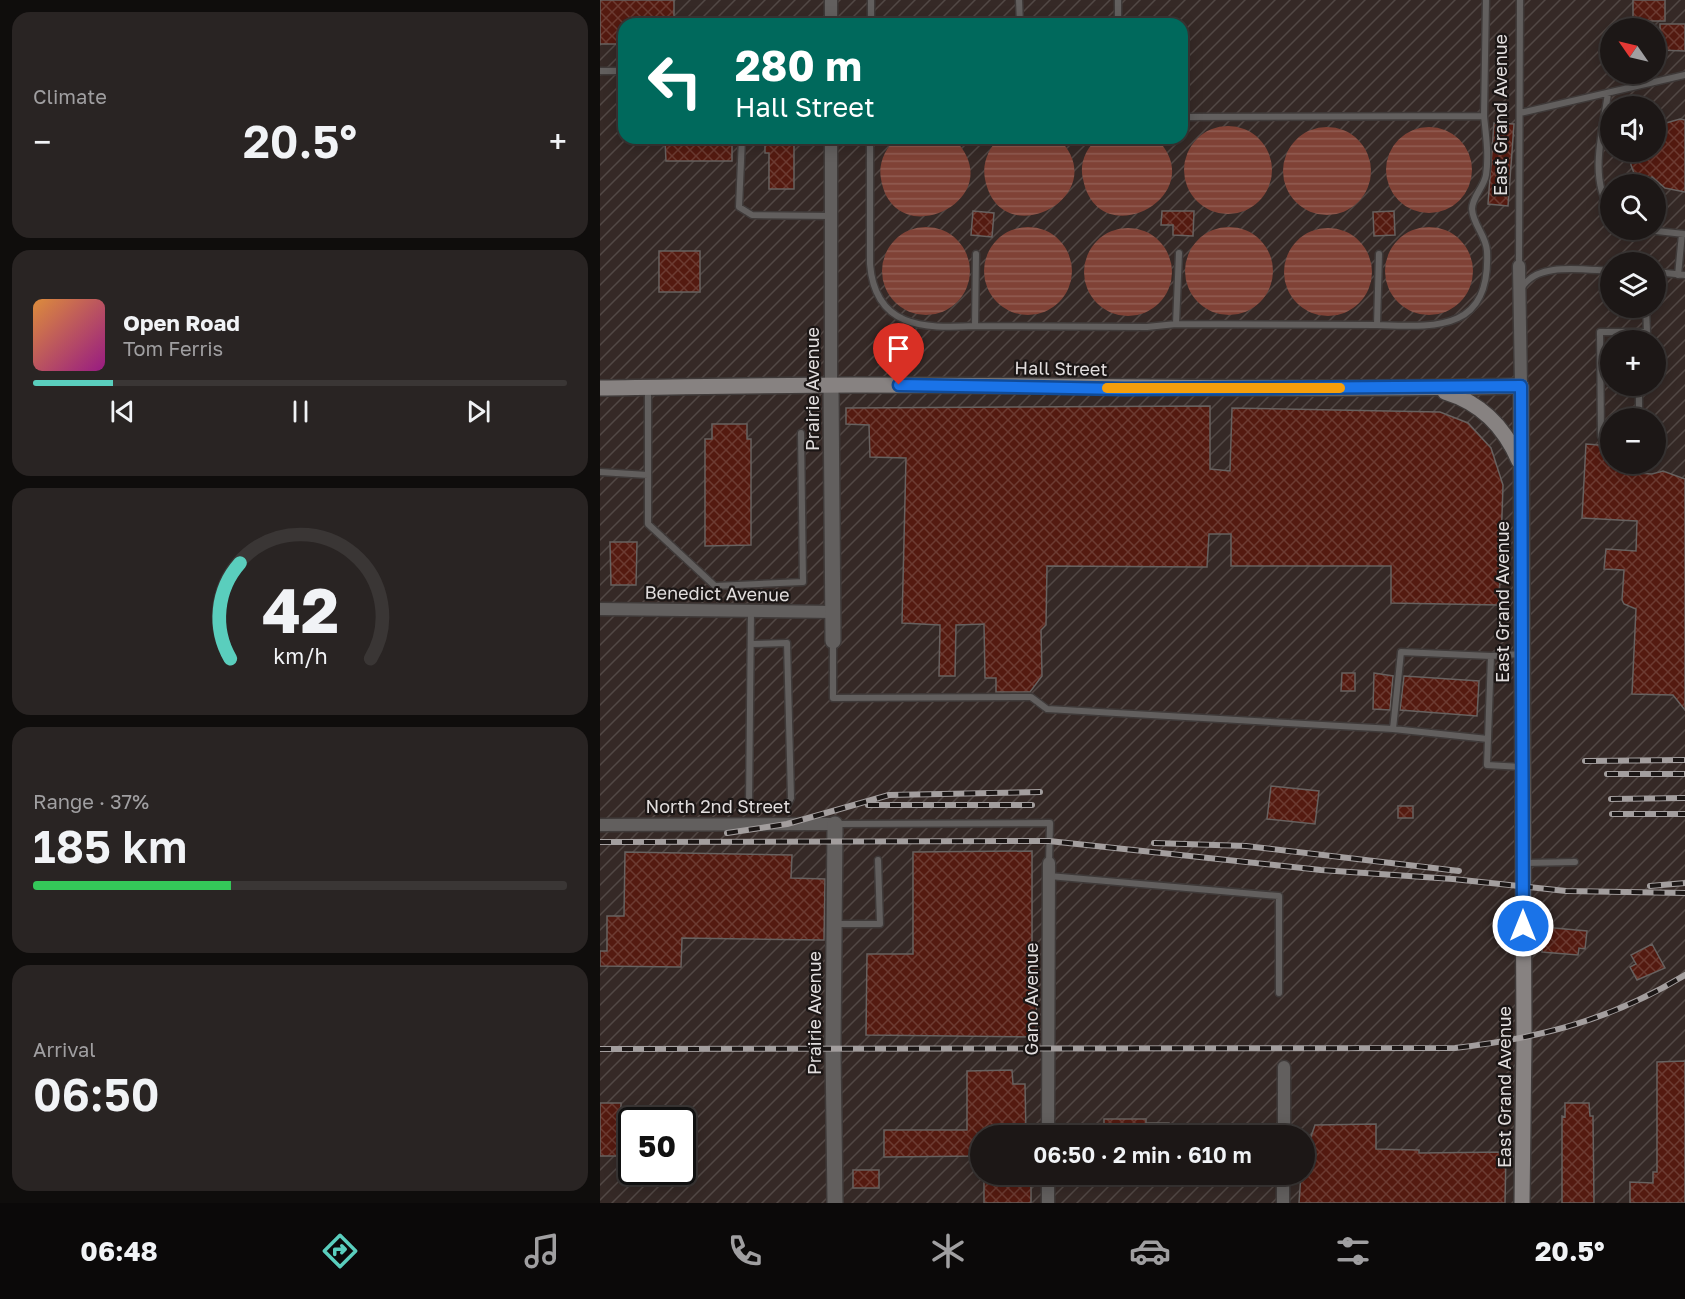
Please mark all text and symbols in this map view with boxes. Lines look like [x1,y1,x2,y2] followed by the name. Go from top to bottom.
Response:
[1600,18,1666,84] north arrow
[1600,18,1666,474] map controls
[1489,34,1511,196] street label: East Grand Avenue
[735,40,862,90] text: 280 m
[636,42,714,120] icon: left
[33,84,107,108] text: Climate
[735,91,875,123] text: Hall Street
[1600,96,1666,162] button: sound
[243,114,357,168] text: 20.5°
[33,122,51,161] text: −
[549,122,567,161] text: +
[1600,174,1666,240] button: search
[1600,252,1666,318] button: layers
[123,309,240,336] text: Open Road
[873,323,924,385] pin
[801,327,823,451] street label: Prairie Avenue
[1600,330,1666,396] button: +
[882,332,915,365] icon: arrive
[123,336,223,360] text: Tom Ferris
[1014,356,1108,380] street label: Hall Street
[106,395,139,428] icon: previous
[284,395,317,428] icon: pause
[462,395,495,428] icon: next
[1600,408,1666,474] button: −
[1491,521,1513,683] street label: East Grand Avenue
[261,572,339,647] text: 42
[644,581,790,605] street label: Benedict Avenue
[273,643,327,669] text: km/h
[33,789,149,813] text: Range · 37%
[646,795,791,817] street label: North 2nd Street
[33,819,187,873] text: 185 km
[1491,894,1555,958] position arrow
[1020,943,1042,1055] street label: Gano Avenue
[803,951,825,1075] street label: Prairie Avenue
[1493,1006,1515,1168] street label: East Grand Avenue
[33,1037,96,1061] text: Arrival
[33,1067,160,1121] text: 06:50
[618,1107,696,1185] speed limit sign: 50
[1033,1141,1252,1168] text: 06:50 · 2 min · 610 m
[319,1230,361,1272] icon: directions
[521,1230,563,1272] icon: music
[724,1230,766,1272] icon: phone
[927,1230,969,1272] icon: climate
[1129,1230,1171,1272] icon: car
[1332,1230,1374,1272] icon: filters
[80,1235,158,1267] text: 06:48
[1535,1235,1605,1267] text: 20.5°

